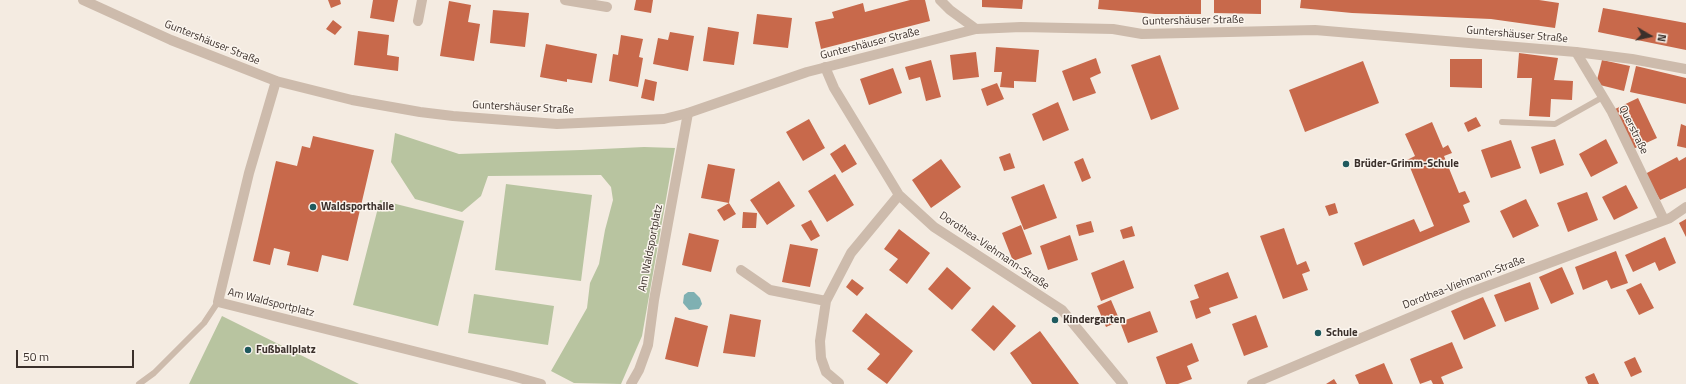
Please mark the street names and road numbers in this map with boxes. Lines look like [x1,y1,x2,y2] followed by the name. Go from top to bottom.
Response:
[1142,14,1244,28] street label: Guntershäuser Straße
[162,18,262,68] street label: Guntershäuser Straße
[1466,24,1568,46] street label: Guntershäuser Straße
[819,25,921,63] street label: Guntershäuser Straße
[472,99,574,117] street label: Guntershäuser Straße
[1616,103,1650,157] street label: Querstraße
[636,203,666,293] street label: Am Waldsportplatz
[936,209,1052,293] street label: Dorothea-Viehmann-Straße
[1401,254,1527,312] street label: Dorothea-Viehmann-Straße
[226,286,316,320] street label: Am Waldsportplatz

